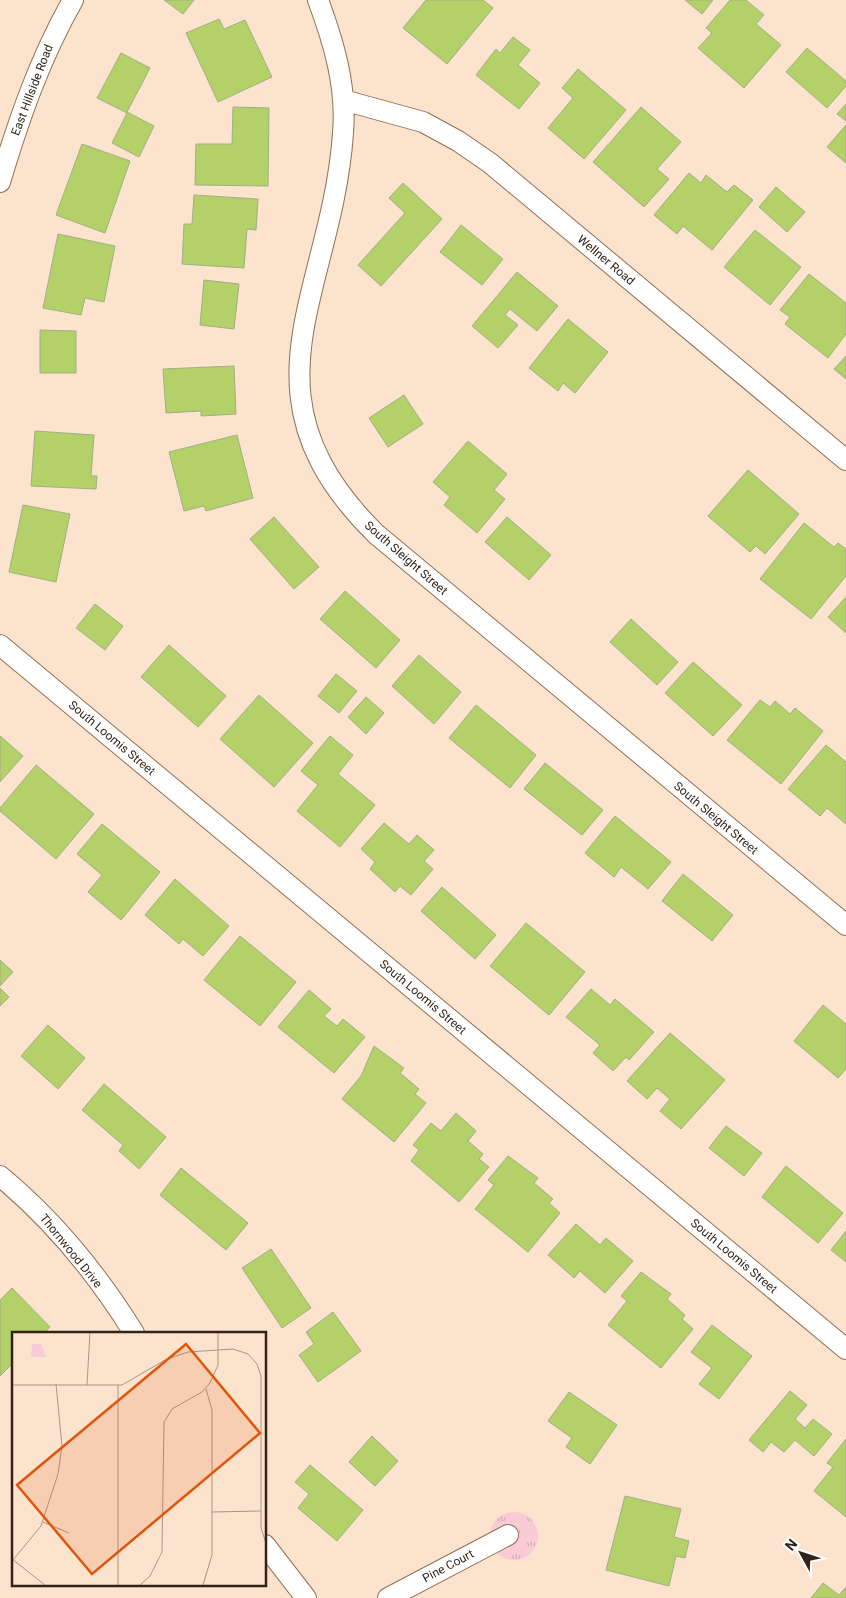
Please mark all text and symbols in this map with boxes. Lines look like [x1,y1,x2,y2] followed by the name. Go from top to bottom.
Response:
[8,42,56,138] street label: East Hillside Road
[575,232,637,288] street label: Wellner Road
[362,518,450,598] street label: South Sleight Street
[66,698,158,778] street label: South Loomis Street
[671,779,761,857] street label: South Sleight Street
[377,957,469,1037] street label: South Loomis Street
[37,1211,105,1291] street label: Thornwood Drive
[688,1216,780,1296] street label: South Loomis Street
[12,1332,266,1586] inset map
[776,1528,826,1578] north arrow
[782,1536,800,1554] text: N
[420,1547,476,1585] street label: Pine Court

